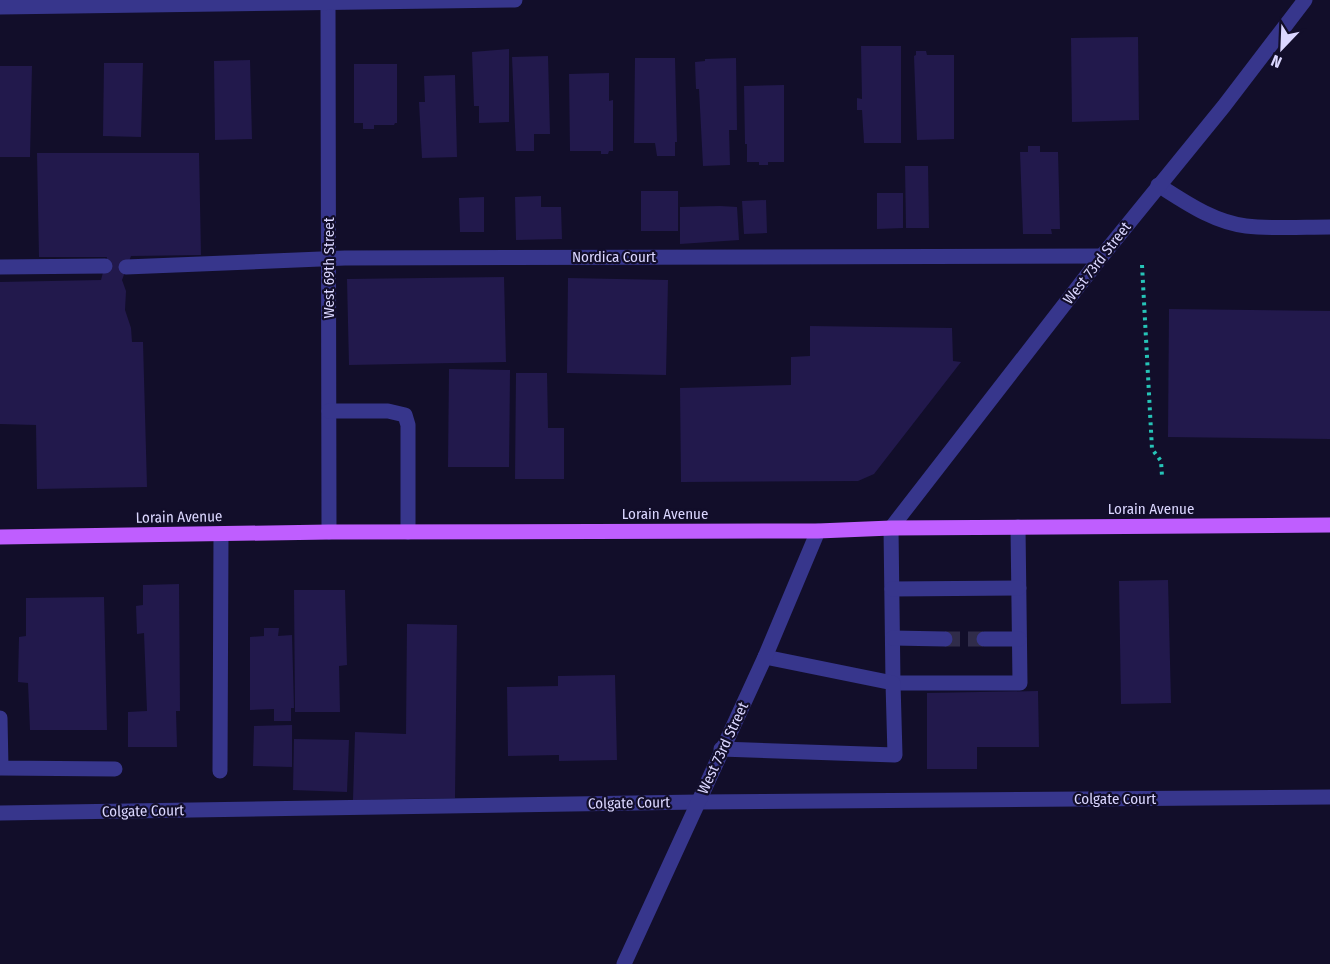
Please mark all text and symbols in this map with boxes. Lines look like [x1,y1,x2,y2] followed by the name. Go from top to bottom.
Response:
[1252,18,1312,78] north arrow
[1268,51,1284,72] text: N
[320,217,338,319] street label: West 69th Street
[1059,218,1135,308] street label: West 73rd Street
[572,248,656,266] street label: Nordica Court
[1108,500,1194,518] street label: Lorain Avenue
[622,505,708,523] street label: Lorain Avenue
[136,507,222,527] street label: Lorain Avenue
[694,699,752,797] street label: West 73rd Street
[1074,790,1156,808] street label: Colgate Court
[588,793,670,813] street label: Colgate Court
[102,801,184,821] street label: Colgate Court

